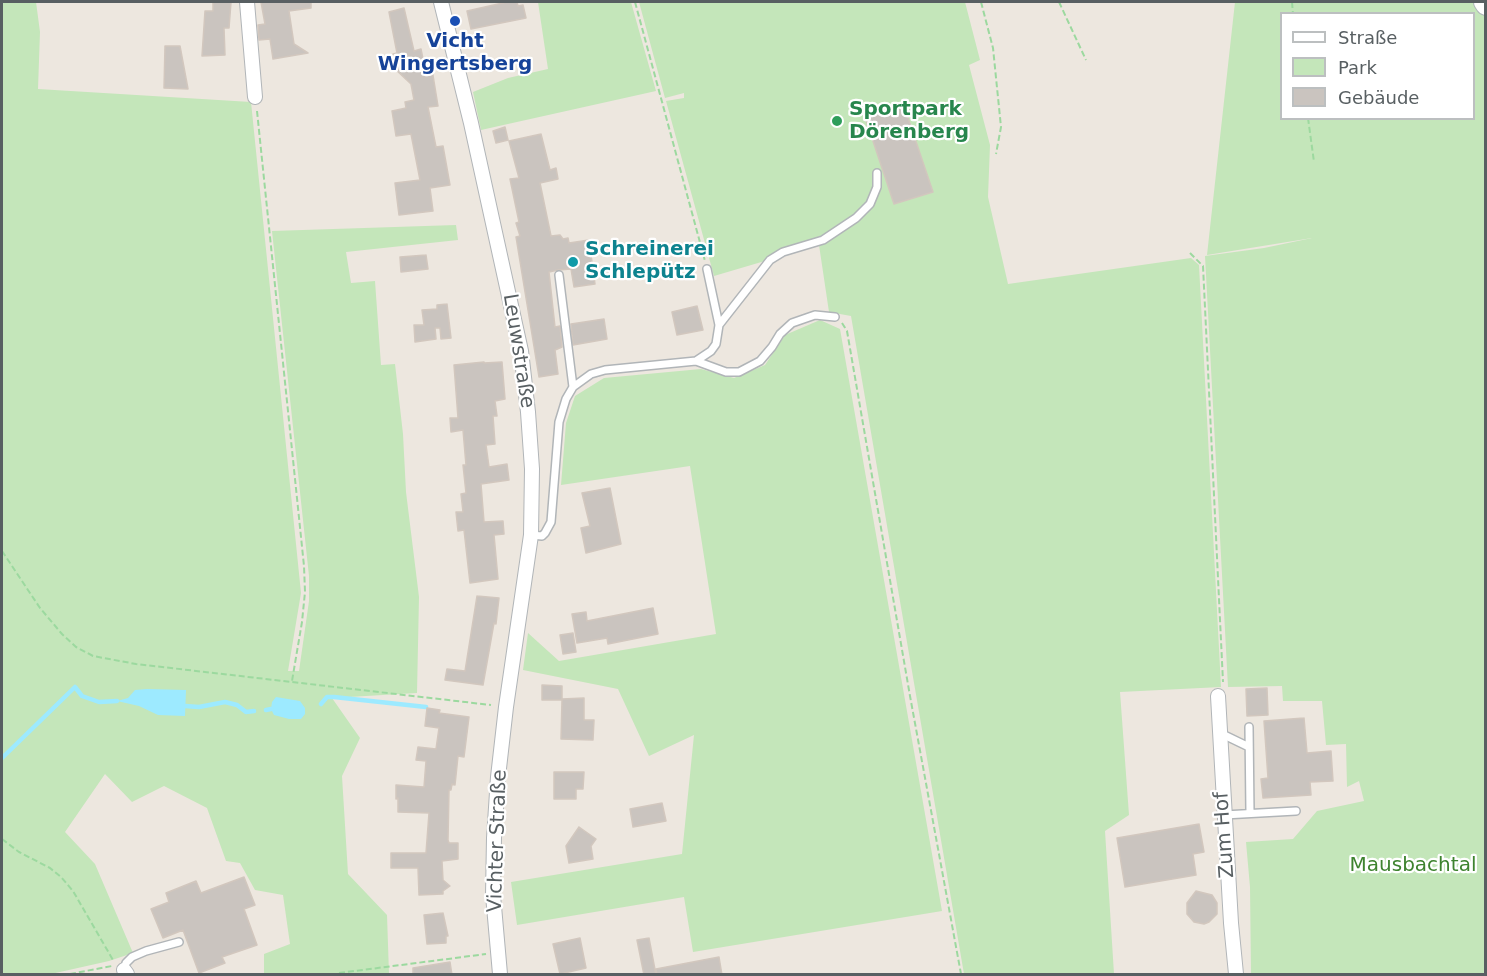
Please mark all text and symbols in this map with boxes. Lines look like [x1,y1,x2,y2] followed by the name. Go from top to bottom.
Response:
[1280,12,1475,120] legend
[448,14,462,28] marker: Vicht Wingertsberg
[1338,27,1397,48] text: Straße
[378,30,532,77] place label: Vicht Wingertsberg
[1338,57,1377,78] text: Park
[1338,87,1419,108] text: Gebäude
[849,98,969,145] place label: Sportpark Dörenberg
[830,114,844,128] marker: Sportpark Dörenberg
[585,238,714,285] place label: Schreinerei Schlepütz
[566,255,580,269] marker: Schreinerei Schlepütz
[497,292,539,410] street label: Leuwstraße
[484,769,512,913] street label: Vichter Straße
[1210,791,1240,879] street label: Zum Hof
[1350,854,1476,878] park label: Mausbachtal

